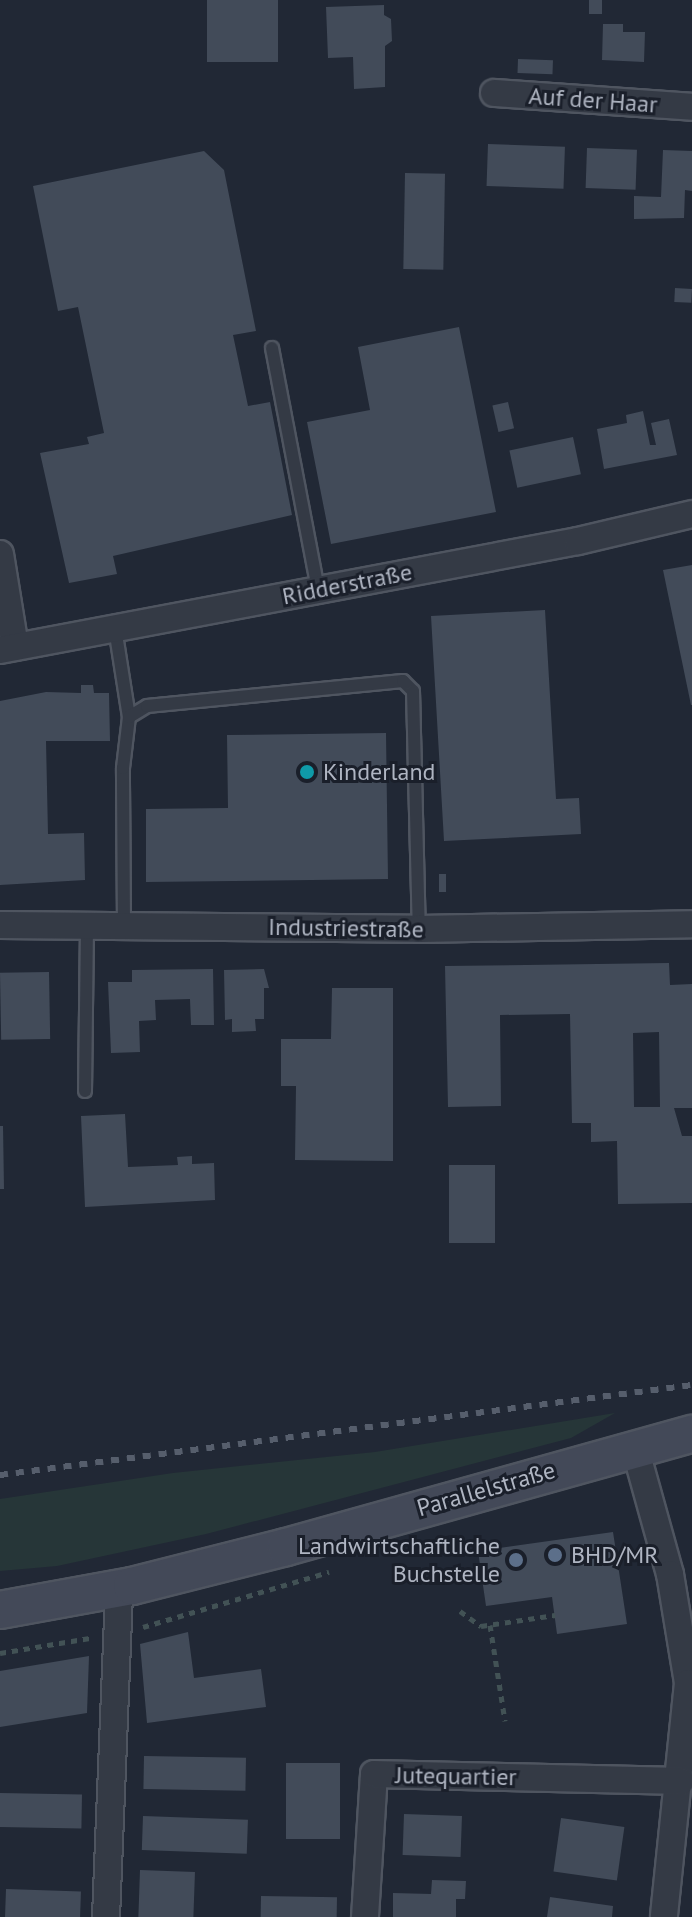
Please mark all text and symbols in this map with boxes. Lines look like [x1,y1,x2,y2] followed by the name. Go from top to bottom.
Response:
[528,81,658,119] street label: Auf der Haar
[280,557,414,611] street label: Ridderstraße
[323,758,435,786] place label: Kinderland
[298,763,316,781] marker: Kinderland
[268,912,424,944] street label: Industriestraße
[414,1456,558,1522] street label: Parallelstraße
[298,1532,500,1588] place label: Landwirtschaftliche Buchstelle
[571,1541,659,1569] place label: BHD/MR
[546,1546,564,1564] marker: BHD/MR
[507,1551,525,1569] marker: Landwirtschaftliche Buchstelle
[395,1761,517,1791] street label: Jutequartier

